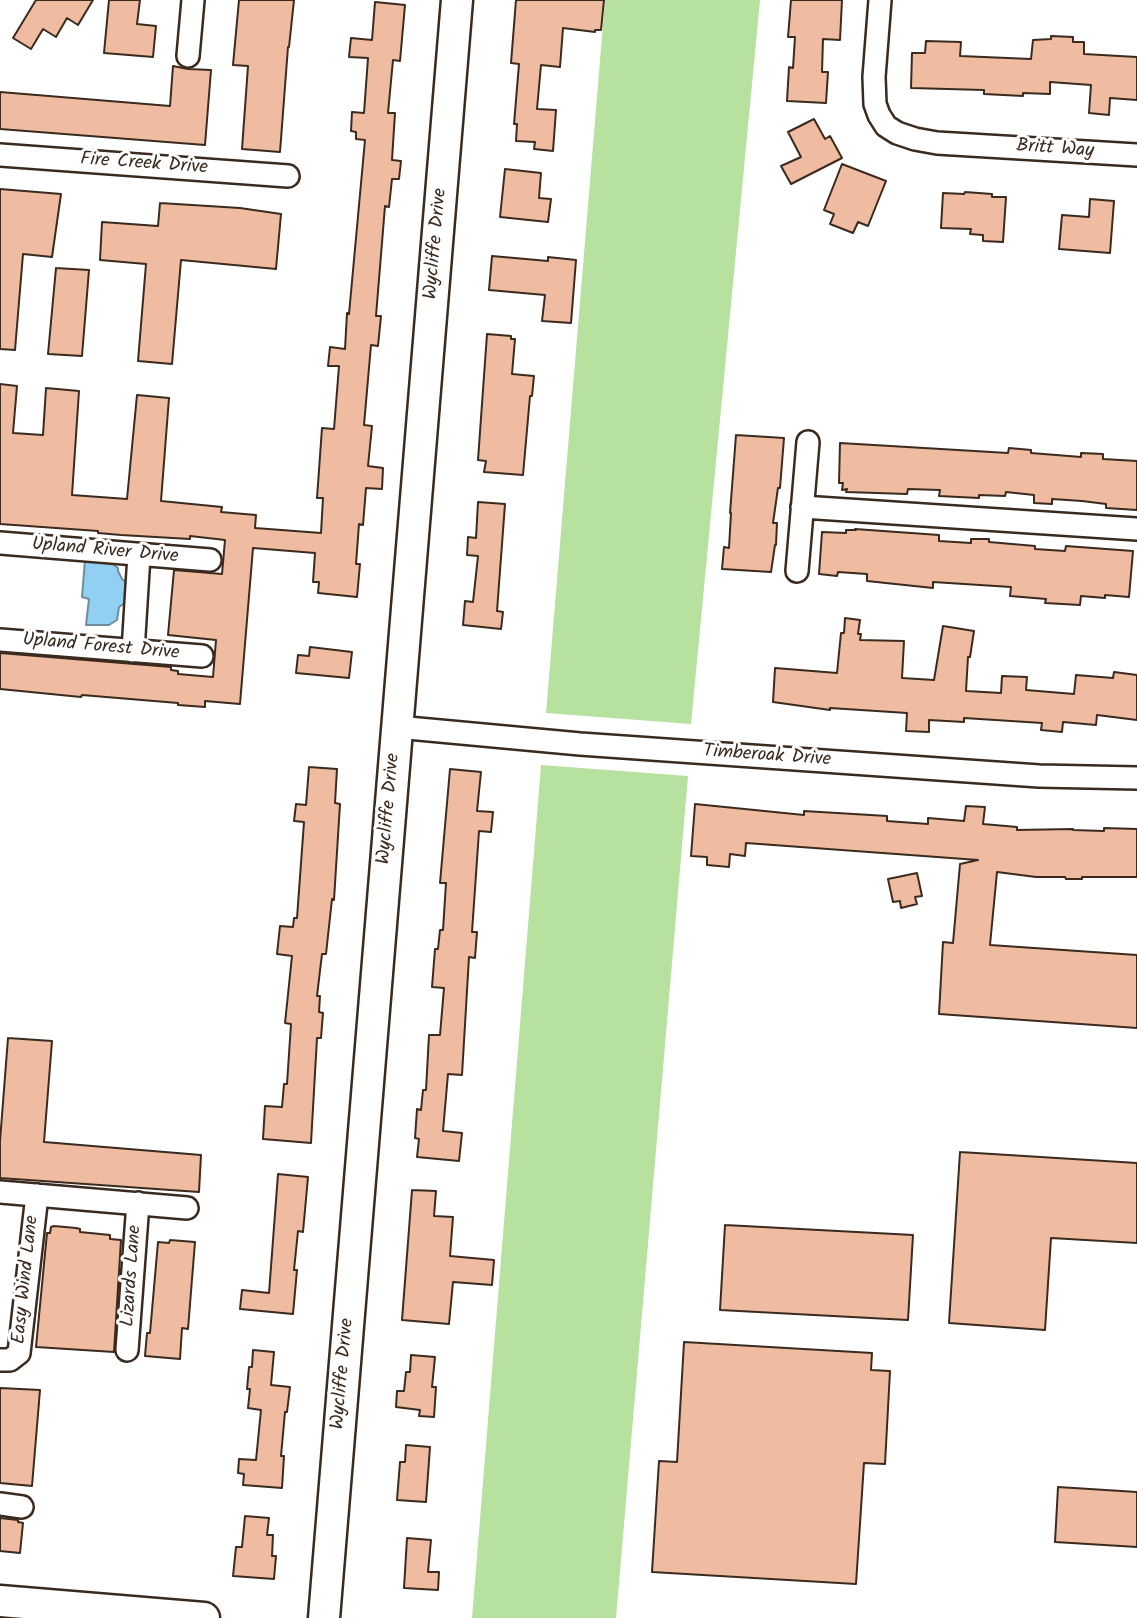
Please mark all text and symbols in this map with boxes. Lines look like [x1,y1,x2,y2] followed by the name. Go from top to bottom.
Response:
[1015,136,1095,164] street label: Britt Way
[79,149,209,181] street label: Fire Creek Drive
[421,187,453,301] street label: Wycliffe Drive
[31,534,179,570] street label: Upland River Drive
[22,630,180,666] street label: Upland Forest Drive
[702,741,832,773] street label: Timberoak Drive
[374,752,406,866] street label: Wycliffe Drive
[9,1215,45,1345] street label: Easy Wind Lane
[118,1225,148,1327] street label: Lizards Lane
[328,1317,360,1431] street label: Wycliffe Drive

